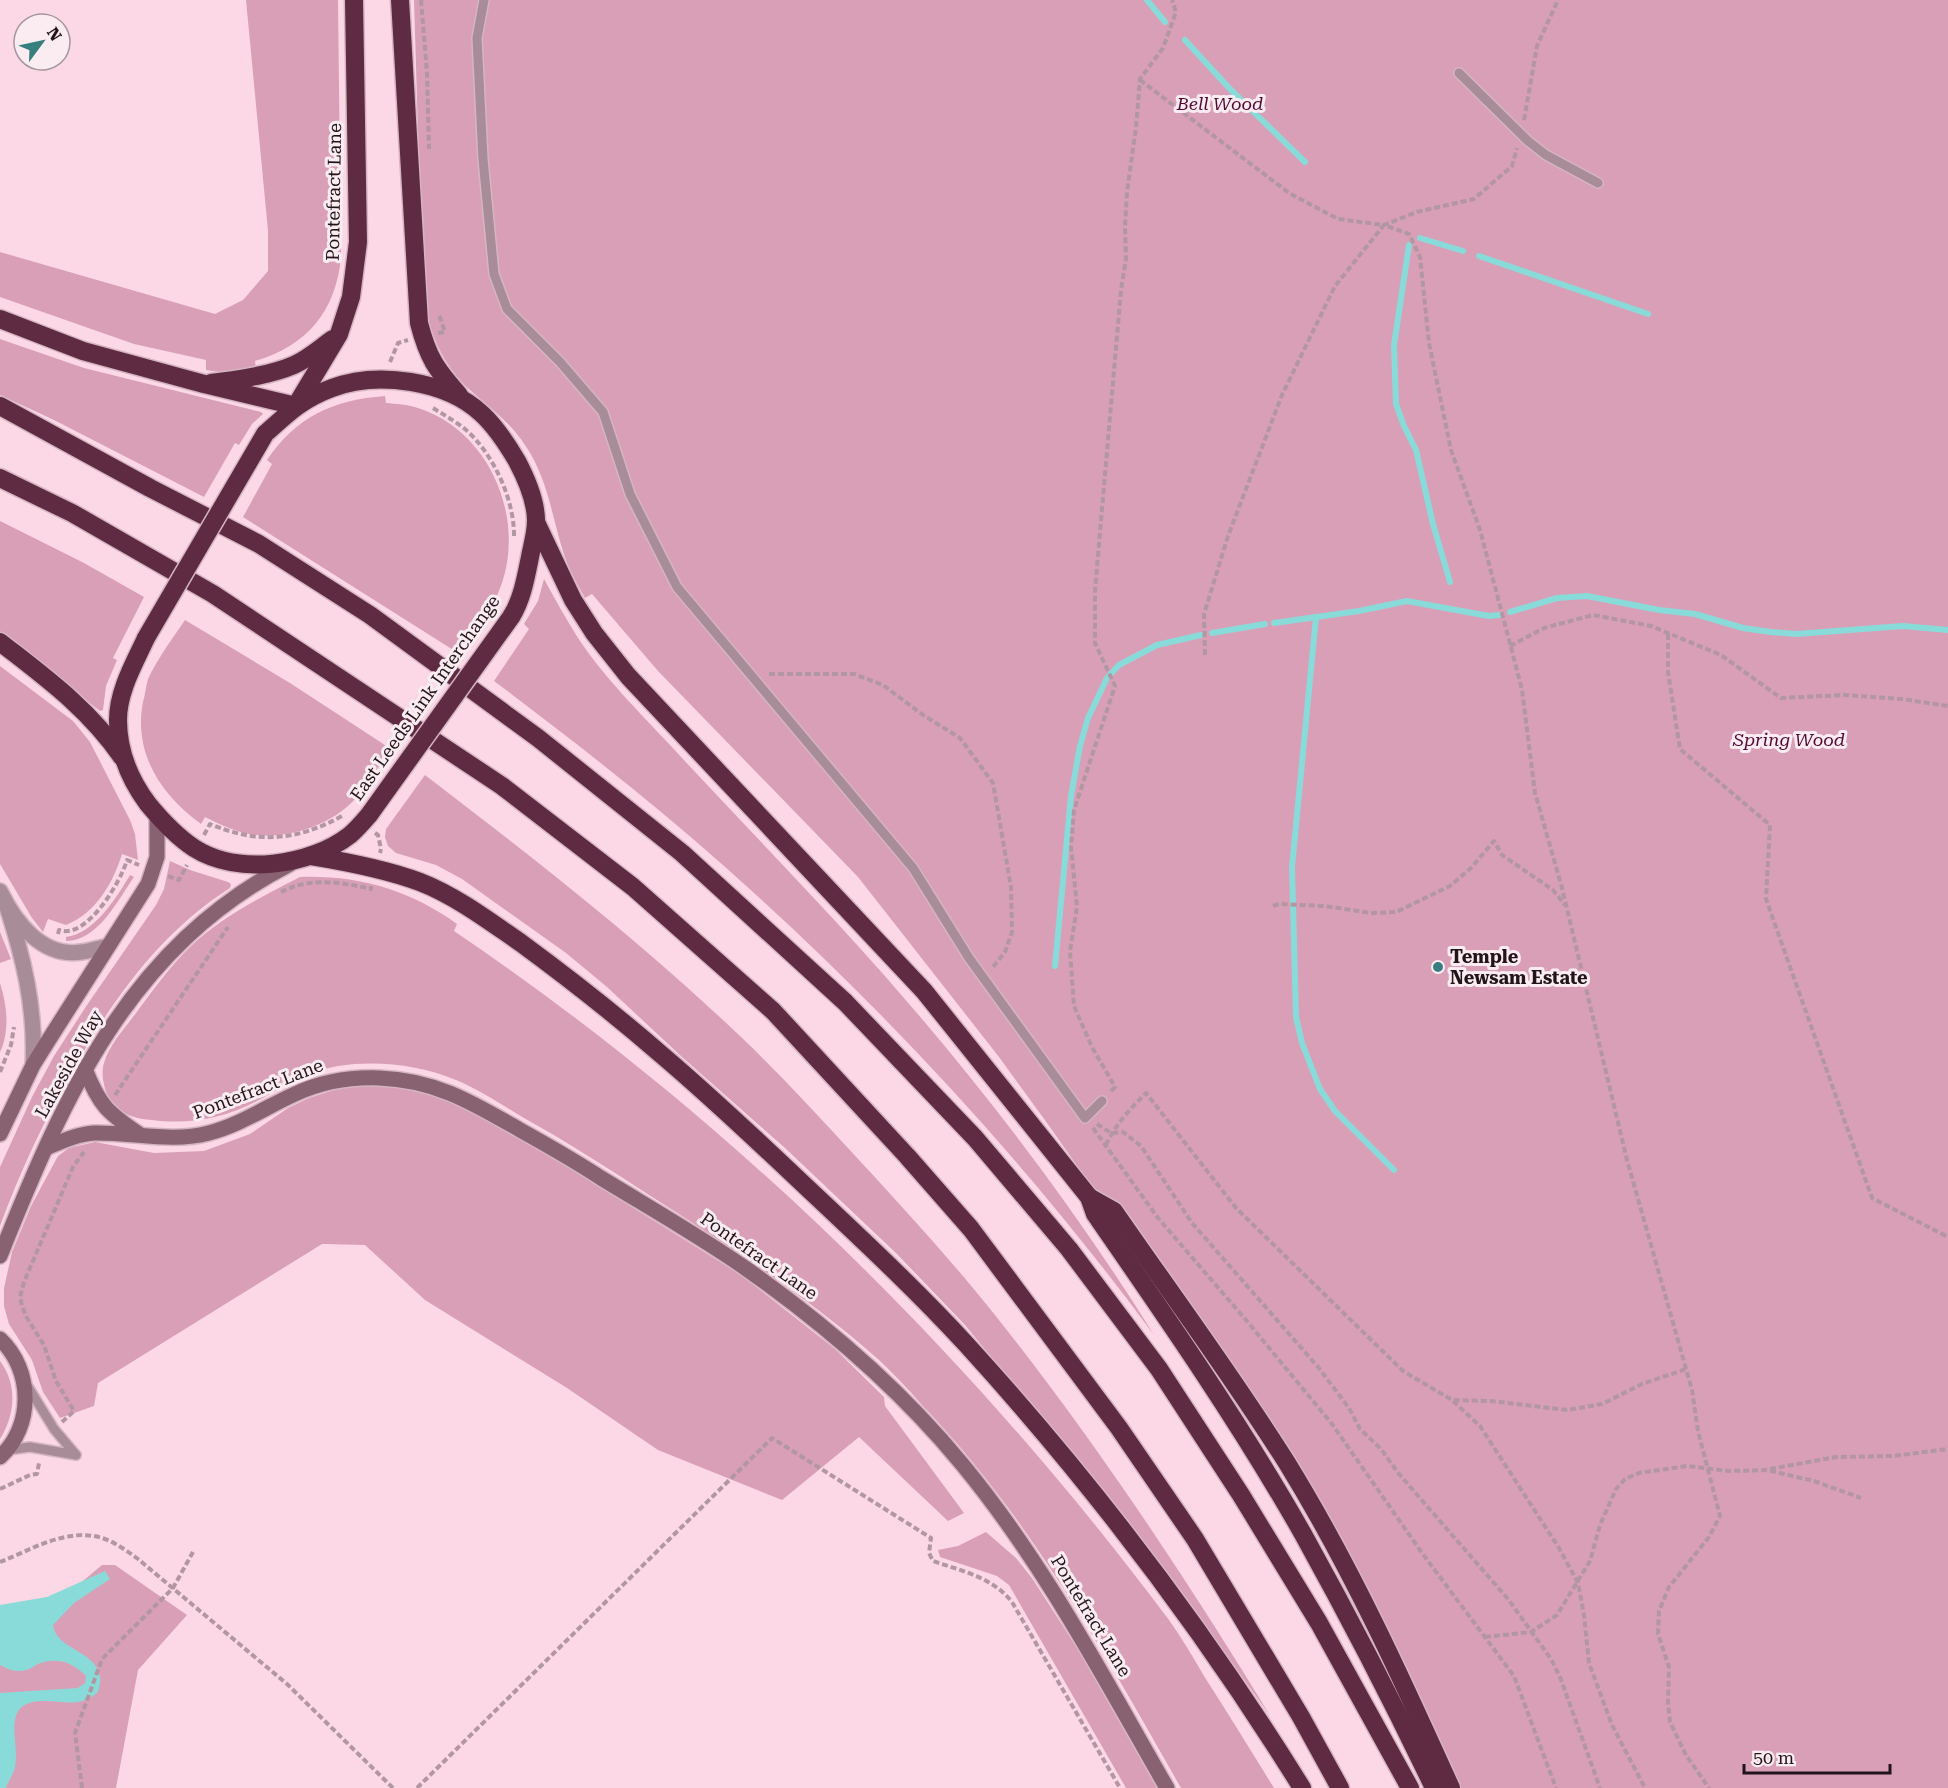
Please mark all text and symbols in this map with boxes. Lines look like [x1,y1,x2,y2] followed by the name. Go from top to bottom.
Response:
[12,12,72,72] north arrow
[43,24,65,44] text: N
[1176,93,1263,114] park label: Bell Wood
[322,123,345,261] street label: Pontefract Lane
[345,591,504,804] street label: East Leeds Link Interchange
[1732,729,1845,750] park label: Spring Wood
[1450,946,1588,988] place label: Temple Newsam Estate
[1431,960,1445,974] marker: Temple Newsam Estate
[30,1006,107,1121] street label: Lakeside Way
[190,1054,326,1123] street label: Pontefract Lane
[697,1207,822,1304] street label: Pontefract Lane
[1047,1551,1136,1680] street label: Pontefract Lane
[1744,1737,1890,1775] scale bar
[1753,1747,1794,1768] text: 50 m

